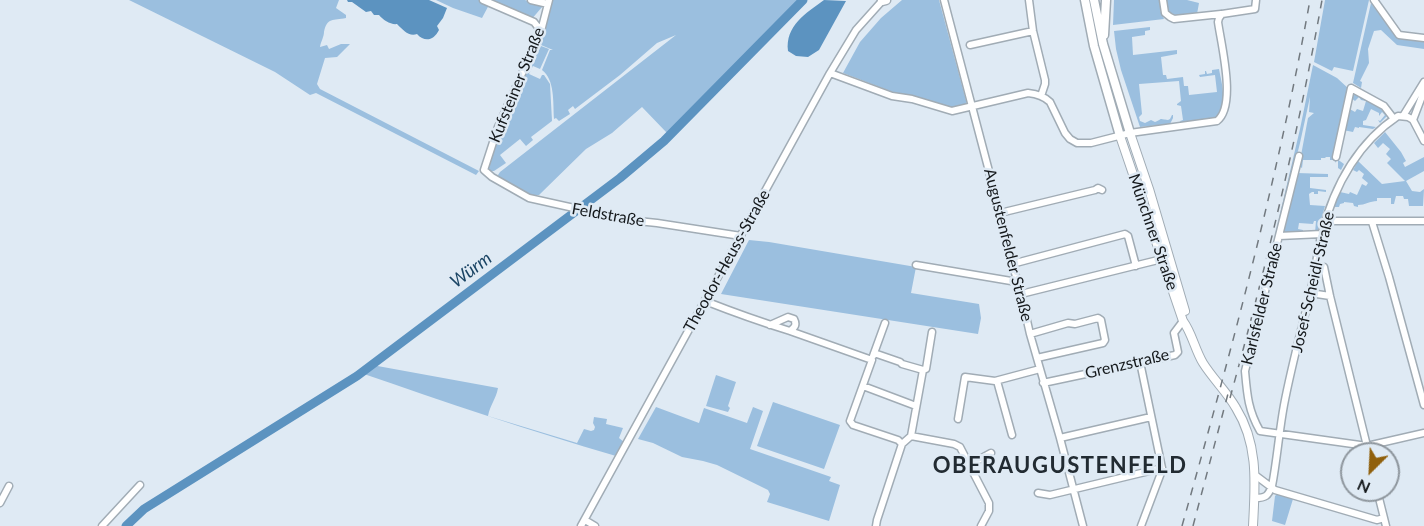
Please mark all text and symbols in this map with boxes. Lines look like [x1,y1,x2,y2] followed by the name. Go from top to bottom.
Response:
[485,25,549,145] street label: Kufsteiner Straße
[980,167,1036,323] street label: Augustenfelder Straße
[1124,171,1182,293] street label: Münchner Straße
[680,186,774,336] street label: Theodor-Heuss-Straße
[570,199,646,231] street label: Feldstraße
[1287,210,1339,354] street label: Josef-Scheidl-Straße
[1238,241,1286,367] street label: Karlsfelder Straße
[446,247,496,293] water label: Würm
[1083,345,1171,383] street label: Grenzstraße
[1340,442,1400,502] north arrow
[933,453,1187,479] district label: OBERAUGUSTENFELD
[1354,476,1373,498] text: N

